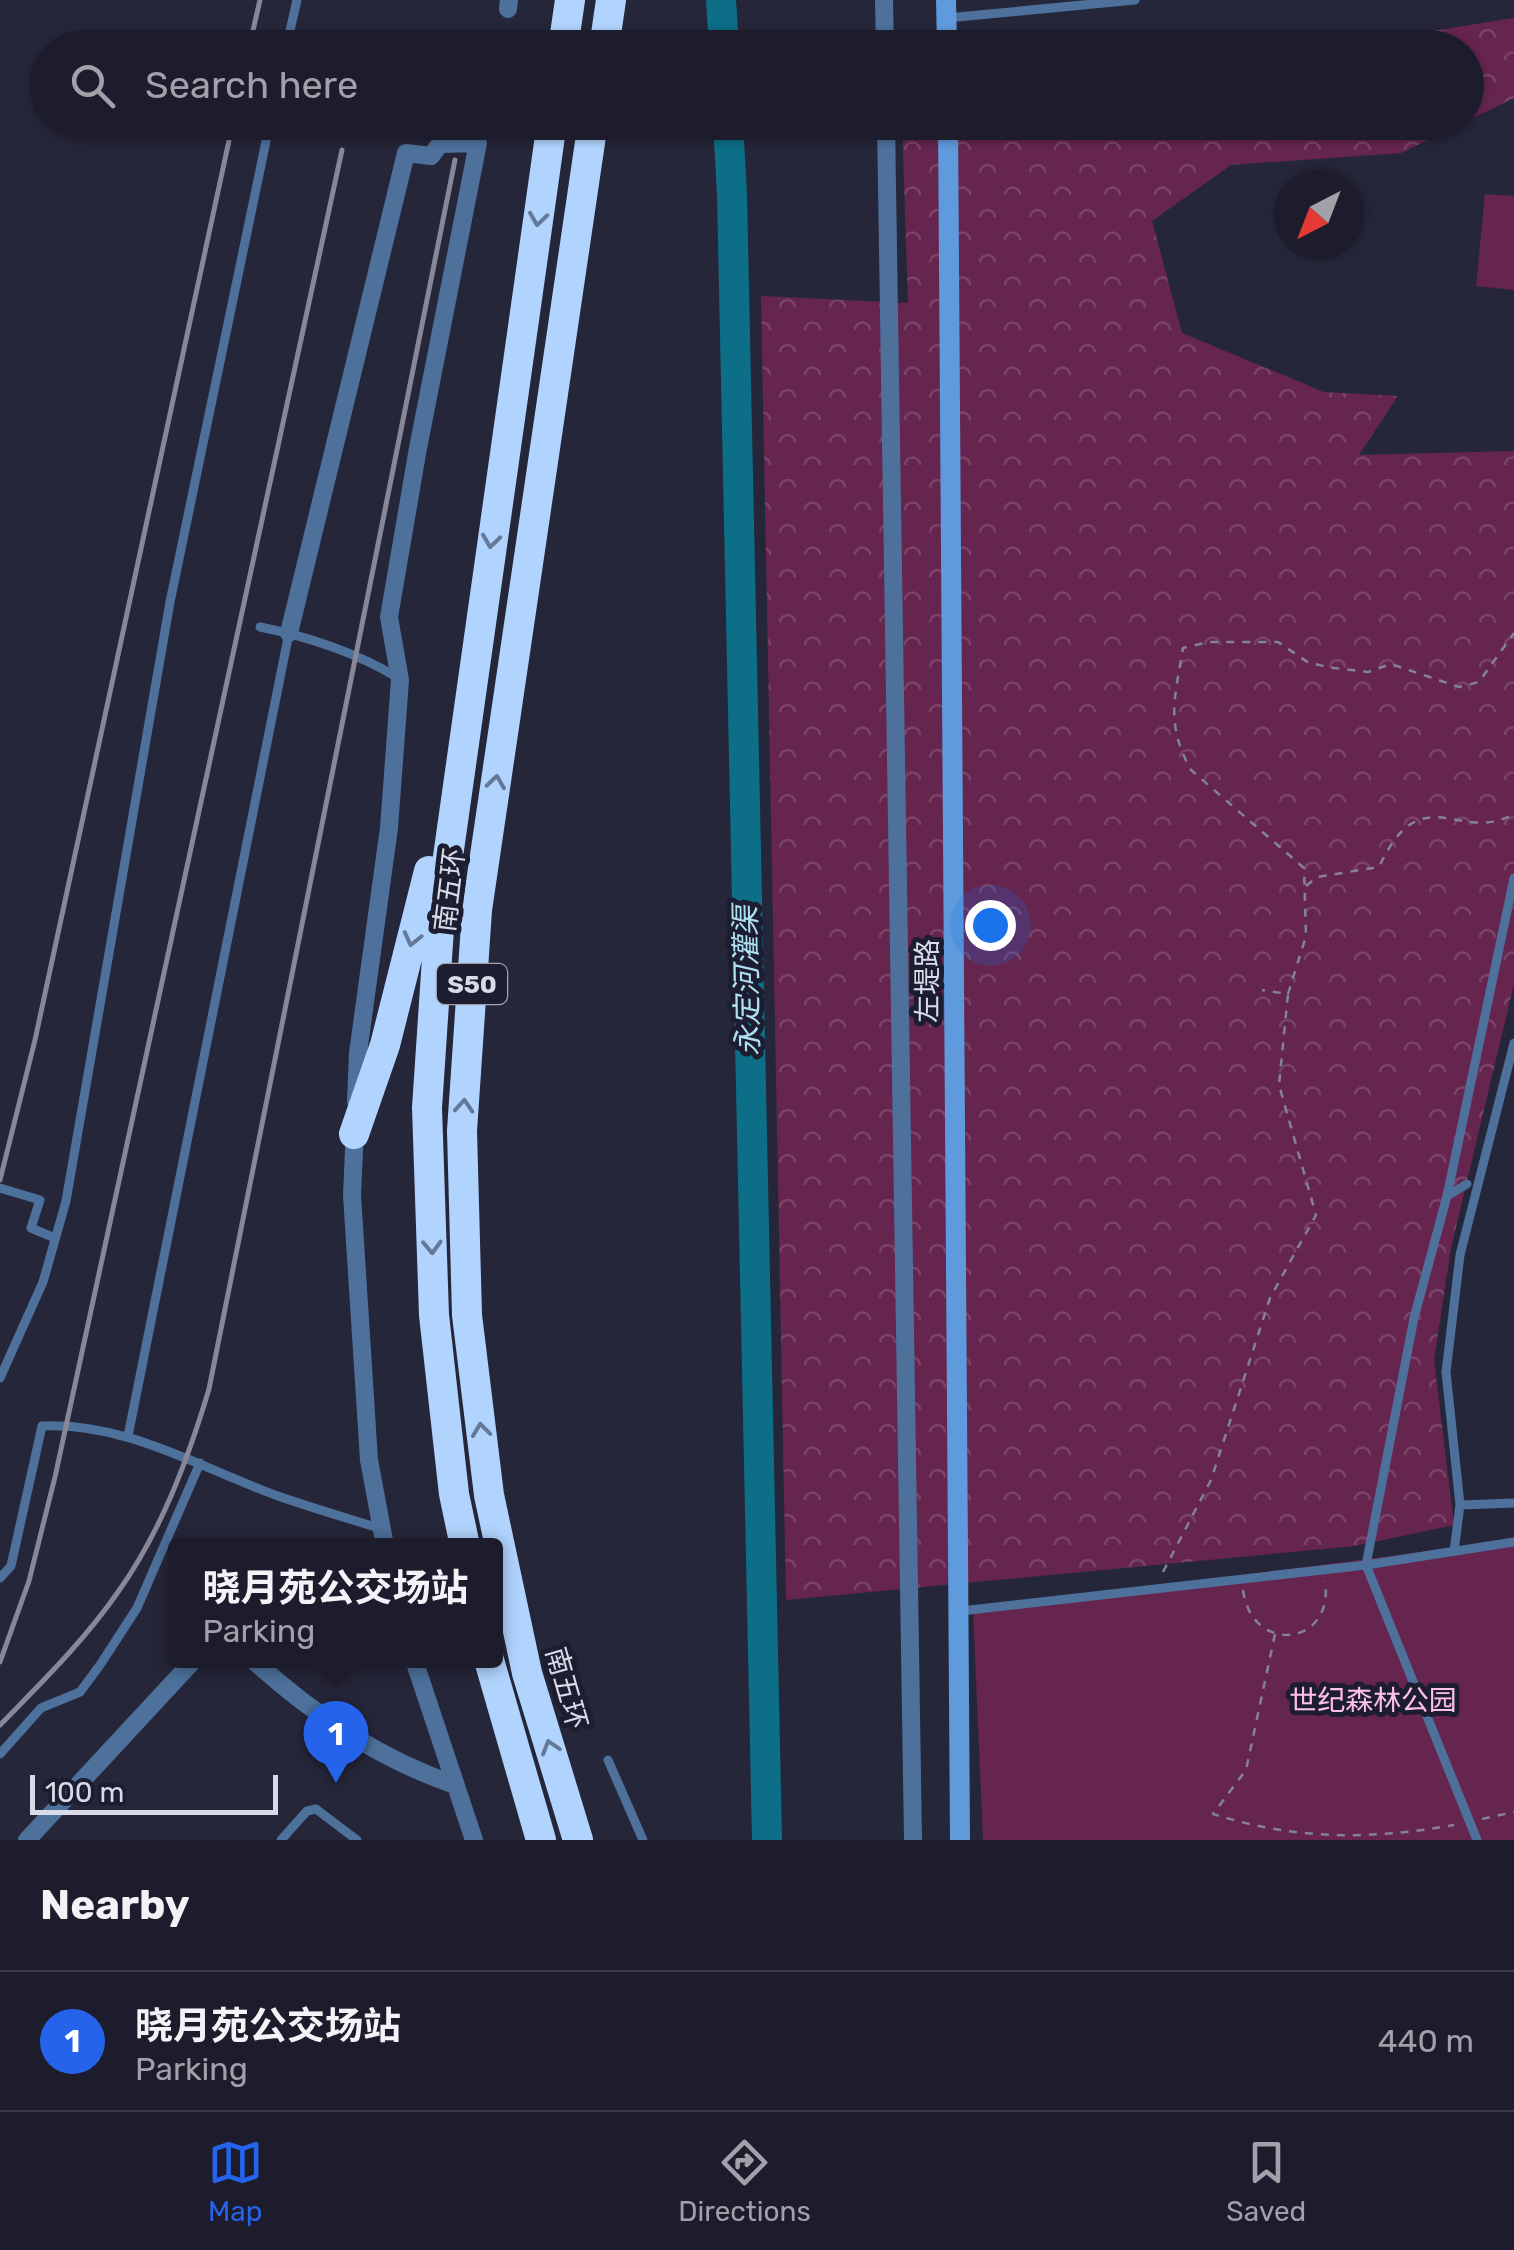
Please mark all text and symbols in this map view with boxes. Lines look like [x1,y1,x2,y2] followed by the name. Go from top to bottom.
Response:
[30,30,1484,140] search box
[65,58,120,113] icon: search
[145,62,358,108] text: Search here
[1274,170,1364,260] north arrow
[529,211,550,227] one-way arrow
[482,532,503,549] one-way arrow
[484,774,505,791] one-way arrow
[428,846,471,934] street label: 南五环
[965,900,1016,951] your location
[728,902,766,1056] water label: 永定河灌渠
[402,930,423,947] one-way arrow
[911,939,944,1023] street label: 左堤路
[437,964,507,1004] road number: S50
[453,1097,474,1113] one-way arrow
[421,1239,442,1255] one-way arrow
[471,1421,492,1437] one-way arrow
[168,1538,503,1668] popup
[202,1565,469,1611] text: 晓月苑公交场站
[202,1612,315,1650] text: Parking
[539,1643,594,1733] street label: 南五环
[1289,1684,1457,1717] park label: 世纪森林公园
[304,1700,368,1783] pin: 1
[541,1739,562,1756] one-way arrow
[30,1770,278,1814] scale bar
[45,1776,124,1809] text: 100 m
[40,1880,190,1930] text: Nearby
[135,2003,401,2049] text: 晓月苑公交场站
[65,2022,80,2060] text: 1
[1378,2022,1474,2060] text: 440 m
[135,2050,248,2088] text: Parking
[208,2135,263,2228] tab: Map
[678,2135,811,2228] tab: Directions
[1226,2135,1306,2228] tab: Saved

